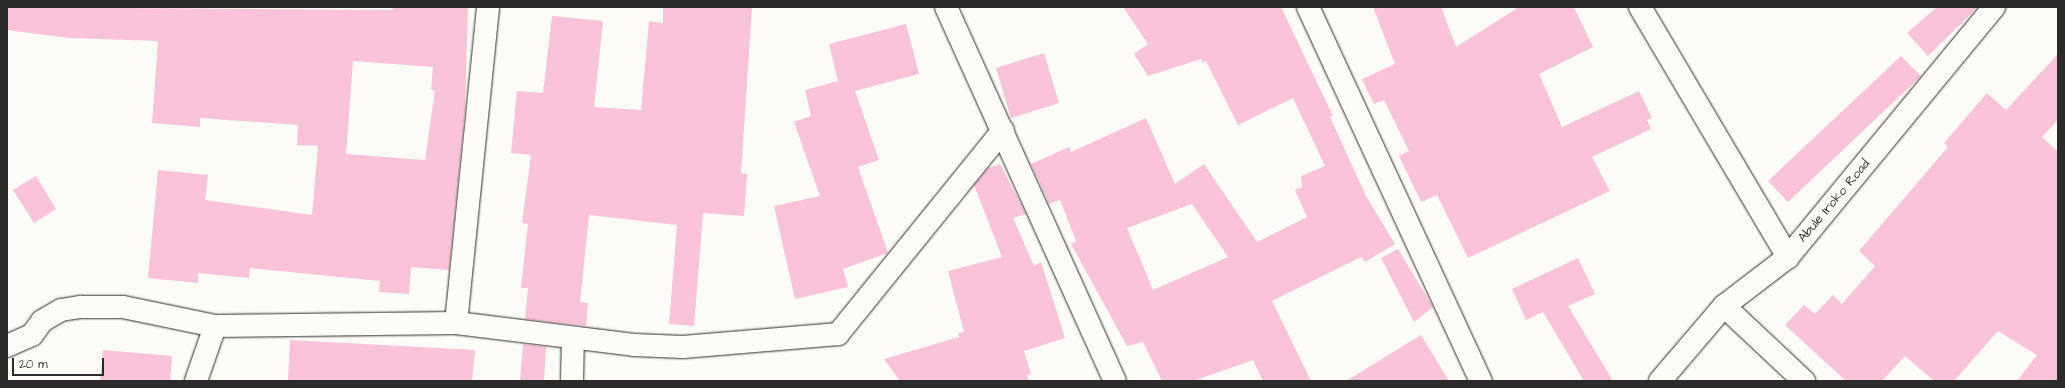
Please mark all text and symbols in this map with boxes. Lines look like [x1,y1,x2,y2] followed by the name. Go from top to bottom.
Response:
[1795,156,1873,246] street label: Abule Iroko Road
[14,350,106,376] scale bar
[19,356,48,373] text: 20 m

